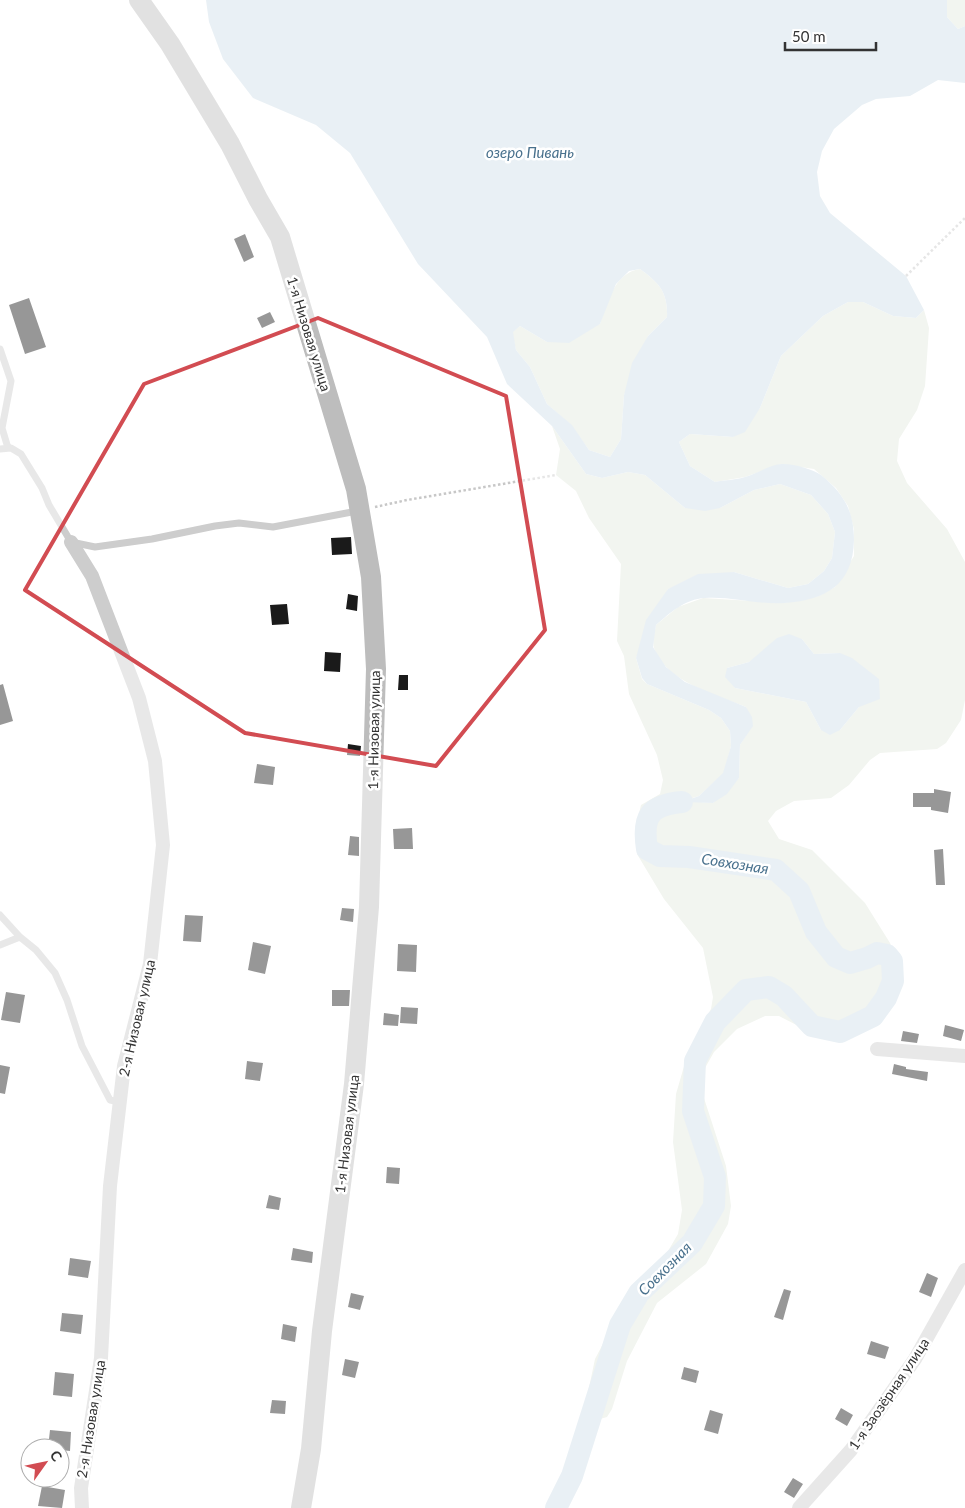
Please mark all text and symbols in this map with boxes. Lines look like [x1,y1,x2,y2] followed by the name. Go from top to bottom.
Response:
[785,20,876,52] scale bar
[792,27,826,45] text: 50 m
[486,143,574,161] water label: озеро Пивань
[284,274,335,393] street label: 1-я Низовая улица
[364,670,383,790] street label: 1-я Низовая улица
[700,849,770,877] water label: Совхозная
[115,958,158,1078] street label: 2-я Низовая улица
[331,1074,362,1194] street label: 1-я Низовая улица
[634,1238,695,1299] water label: Совхозная
[845,1334,932,1453] street label: 1-я Заозёрная улица
[73,1359,108,1479] street label: 2-я Низовая улица
[20,1438,70,1488] north arrow
[47,1447,66,1465] text: С

